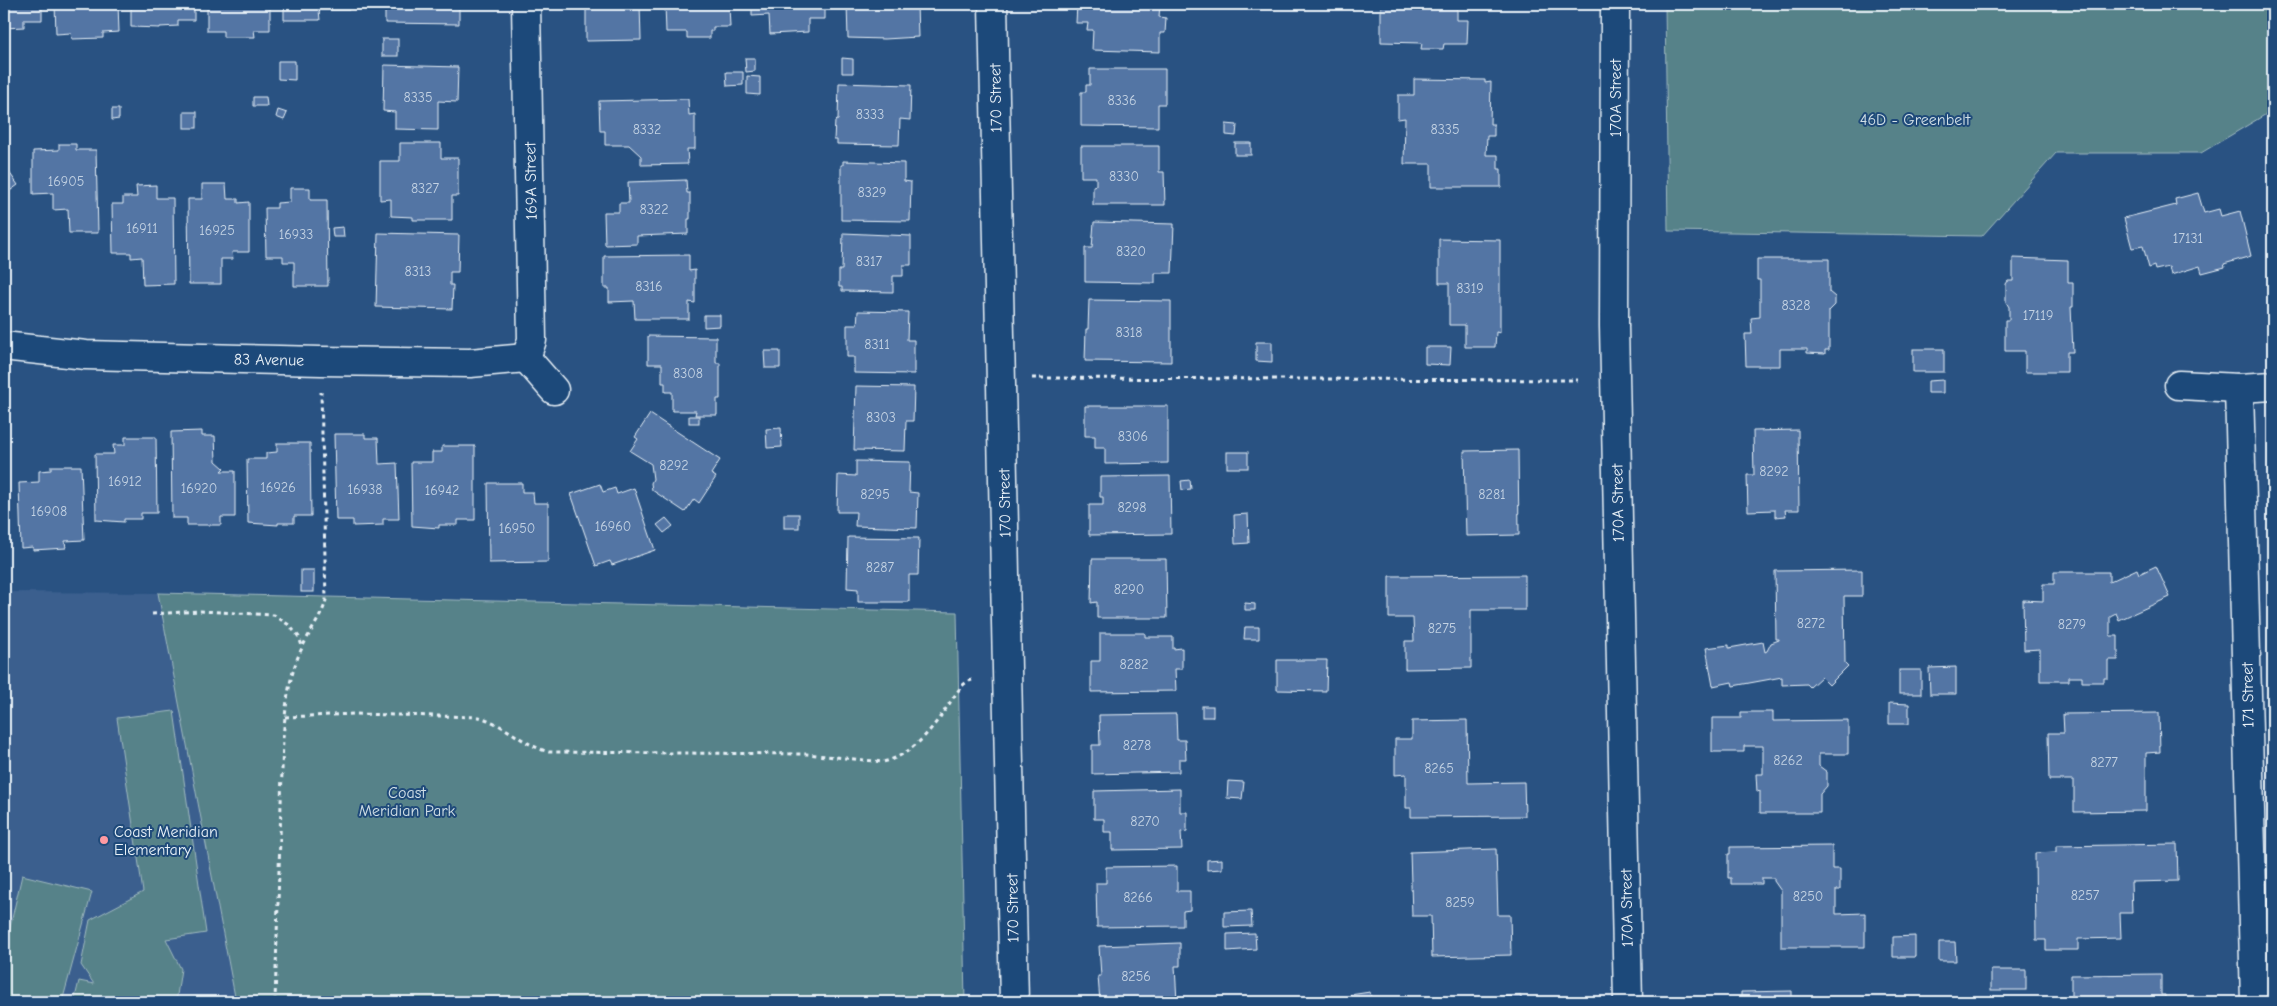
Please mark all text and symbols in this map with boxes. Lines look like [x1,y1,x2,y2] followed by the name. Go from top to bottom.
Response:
[1607,58,1625,137] street label: 170A Street
[986,63,1006,133] street label: 170 Street
[404,89,432,106] house number: 8335
[1108,92,1136,109] house number: 8336
[856,106,884,123] house number: 8333
[1860,111,1971,129] park label: 46D - Greenbelt
[633,121,661,138] house number: 8332
[1431,121,1459,138] house number: 8335
[521,141,541,220] street label: 169A Street
[1109,168,1139,185] house number: 8330
[48,173,84,190] house number: 16905
[411,180,439,197] house number: 8327
[857,184,887,201] house number: 8329
[640,201,668,218] house number: 8322
[126,220,158,237] house number: 16911
[199,222,235,239] house number: 16925
[279,226,313,243] house number: 16933
[2173,230,2203,247] house number: 17131
[1116,243,1146,260] house number: 8320
[856,253,883,270] house number: 8317
[405,263,431,280] house number: 8313
[635,278,663,295] house number: 8316
[1456,280,1484,297] house number: 8319
[1782,297,1810,314] house number: 8328
[2023,307,2053,324] house number: 17119
[1115,324,1143,341] house number: 8318
[864,336,890,353] house number: 8311
[234,350,304,370] street label: 83 Avenue
[673,365,703,382] house number: 8308
[866,409,896,426] house number: 8303
[1118,428,1148,445] house number: 8306
[659,457,689,474] house number: 8292
[1608,463,1628,542] street label: 170A Street
[1759,463,1789,480] house number: 8292
[995,468,1015,538] street label: 170 Street
[108,473,142,490] house number: 16912
[260,479,296,496] house number: 16926
[181,480,217,497] house number: 16920
[348,481,382,498] house number: 16938
[425,482,459,499] house number: 16942
[860,486,890,503] house number: 8295
[1478,486,1506,503] house number: 8281
[1117,499,1147,516] house number: 8298
[31,503,67,520] house number: 16908
[595,518,631,535] house number: 16960
[499,520,535,537] house number: 16950
[866,559,895,576] house number: 8287
[1114,581,1144,598] house number: 8290
[1797,615,1825,632] house number: 8272
[2058,616,2086,633] house number: 8279
[1428,620,1456,637] house number: 8275
[1119,656,1149,673] house number: 8282
[2238,662,2258,728] street label: 171 Street
[1123,737,1151,754] house number: 8278
[1773,752,1803,769] house number: 8262
[2090,754,2118,771] house number: 8277
[1424,760,1454,777] house number: 8265
[359,784,456,820] park label: Coast Meridian Park
[1130,813,1160,830] house number: 8270
[114,823,218,859] place label: Coast Meridian Elementary
[98,834,110,846] marker: Coast Meridian Elementary
[1617,868,1637,947] street label: 170A Street
[1003,873,1023,943] street label: 170 Street
[2071,887,2100,904] house number: 8257
[1793,888,1823,905] house number: 8250
[1123,889,1153,906] house number: 8266
[1445,894,1475,911] house number: 8259
[1121,968,1151,985] house number: 8256

